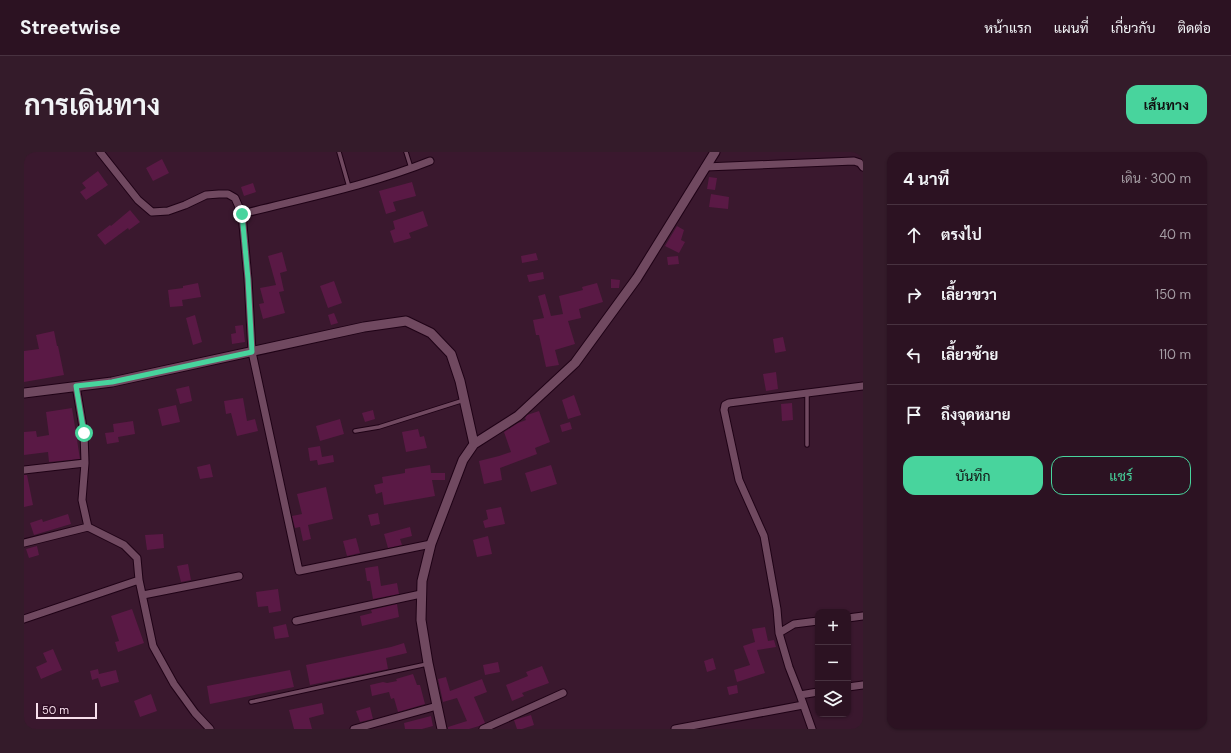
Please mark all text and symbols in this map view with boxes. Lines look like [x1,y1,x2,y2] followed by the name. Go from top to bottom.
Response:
[20,15,121,40] text: Streetwise
[984,19,1032,37] text: หน้าแรก
[1054,19,1089,37] text: แผนที่
[1111,19,1155,37] text: เกี่ยวกับ
[1177,19,1211,37] text: ติดต่อ
[1126,85,1207,124] button: เส้นทาง
[24,87,160,124] text: การเดินทาง
[903,168,949,190] text: 4 นาที
[1121,170,1191,187] text: เดิน · 300 m
[233,205,251,223] route end
[903,224,925,246] icon: ahead
[941,225,982,245] text: ตรงไป
[1159,226,1191,243] text: 40 m
[903,284,925,306] icon: right
[941,285,997,305] text: เลี้ยวขวา
[1155,286,1191,303] text: 150 m
[903,344,925,366] icon: left
[941,345,998,365] text: เลี้ยวซ้าย
[1159,346,1191,363] text: 110 m
[903,404,925,426] icon: arrive
[941,405,1011,425] text: ถึงจุดหมาย
[75,424,93,442] route start
[903,456,1043,495] button: บันทึก
[1051,456,1191,495] button: แชร์
[815,609,851,717] map controls
[815,609,851,645] button: +
[815,645,851,681] button: −
[815,681,851,717] button: layers
[36,701,97,720] scale bar
[42,703,69,717] text: 50 m

